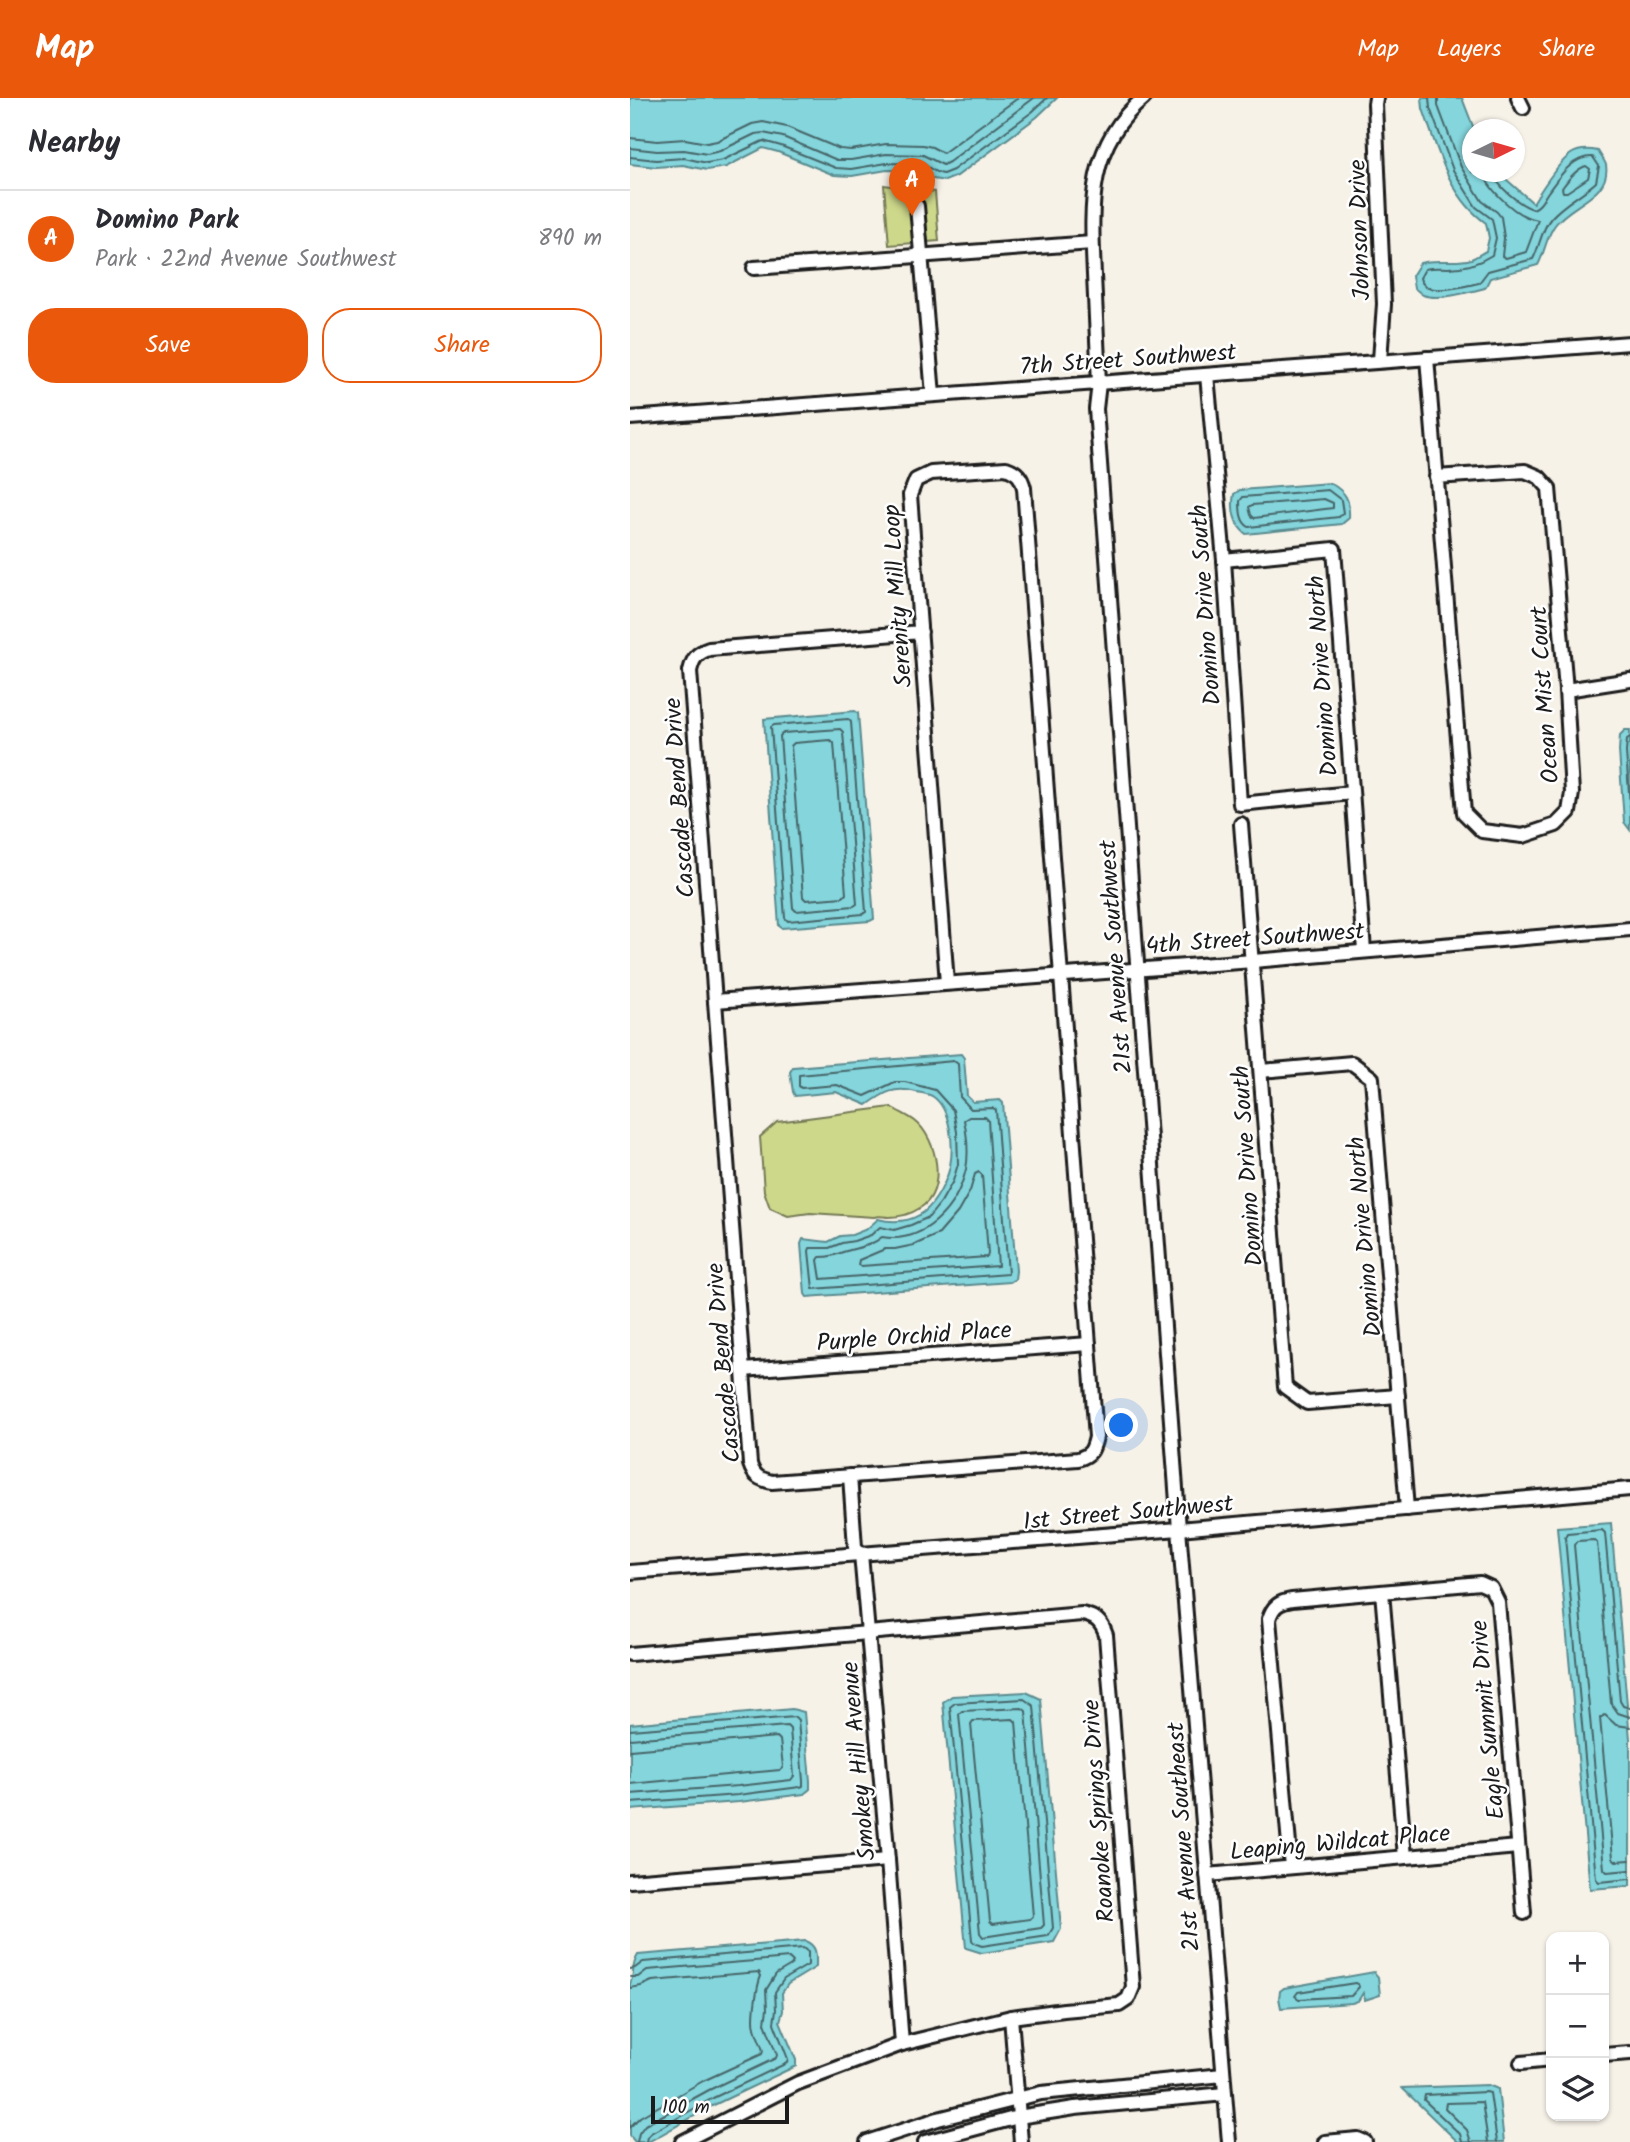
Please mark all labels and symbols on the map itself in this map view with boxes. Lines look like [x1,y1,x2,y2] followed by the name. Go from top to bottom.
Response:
[1462,119,1525,182] north arrow
[889,158,935,216] pin: A
[1339,158,1382,301] street label: Johnson Drive
[1018,333,1238,388] street label: 7th Street Southwest
[873,503,924,689] street label: Serenity Mill Loop
[1180,503,1233,707] street label: Domino Drive South
[1297,574,1350,778] street label: Domino Drive North
[1520,604,1571,785] street label: Ocean Mist Court
[654,696,707,899] street label: Cascade Bend Drive
[1089,838,1144,1075] street label: 21st Avenue Southwest
[1144,912,1367,967] street label: 4th Street Southwest
[1222,1064,1275,1268] street label: Domino Drive South
[1337,1135,1394,1339] street label: Domino Drive North
[696,1261,753,1465] street label: Cascade Bend Drive
[815,1311,1013,1364] street label: Purple Orchid Place
[1104,1408,1138,1442] your location
[1021,1485,1236,1542] street label: 1st Street Southwest
[1460,1618,1517,1821] street label: Eagle Summit Drive
[831,1660,888,1862] street label: Smokey Hill Avenue
[1072,1698,1127,1924] street label: Roanoke Springs Drive
[1157,1720,1212,1953] street label: 21st Avenue Southeast
[1228,1814,1452,1873] street label: Leaping Wildcat Place
[651,2093,789,2125] scale bar

